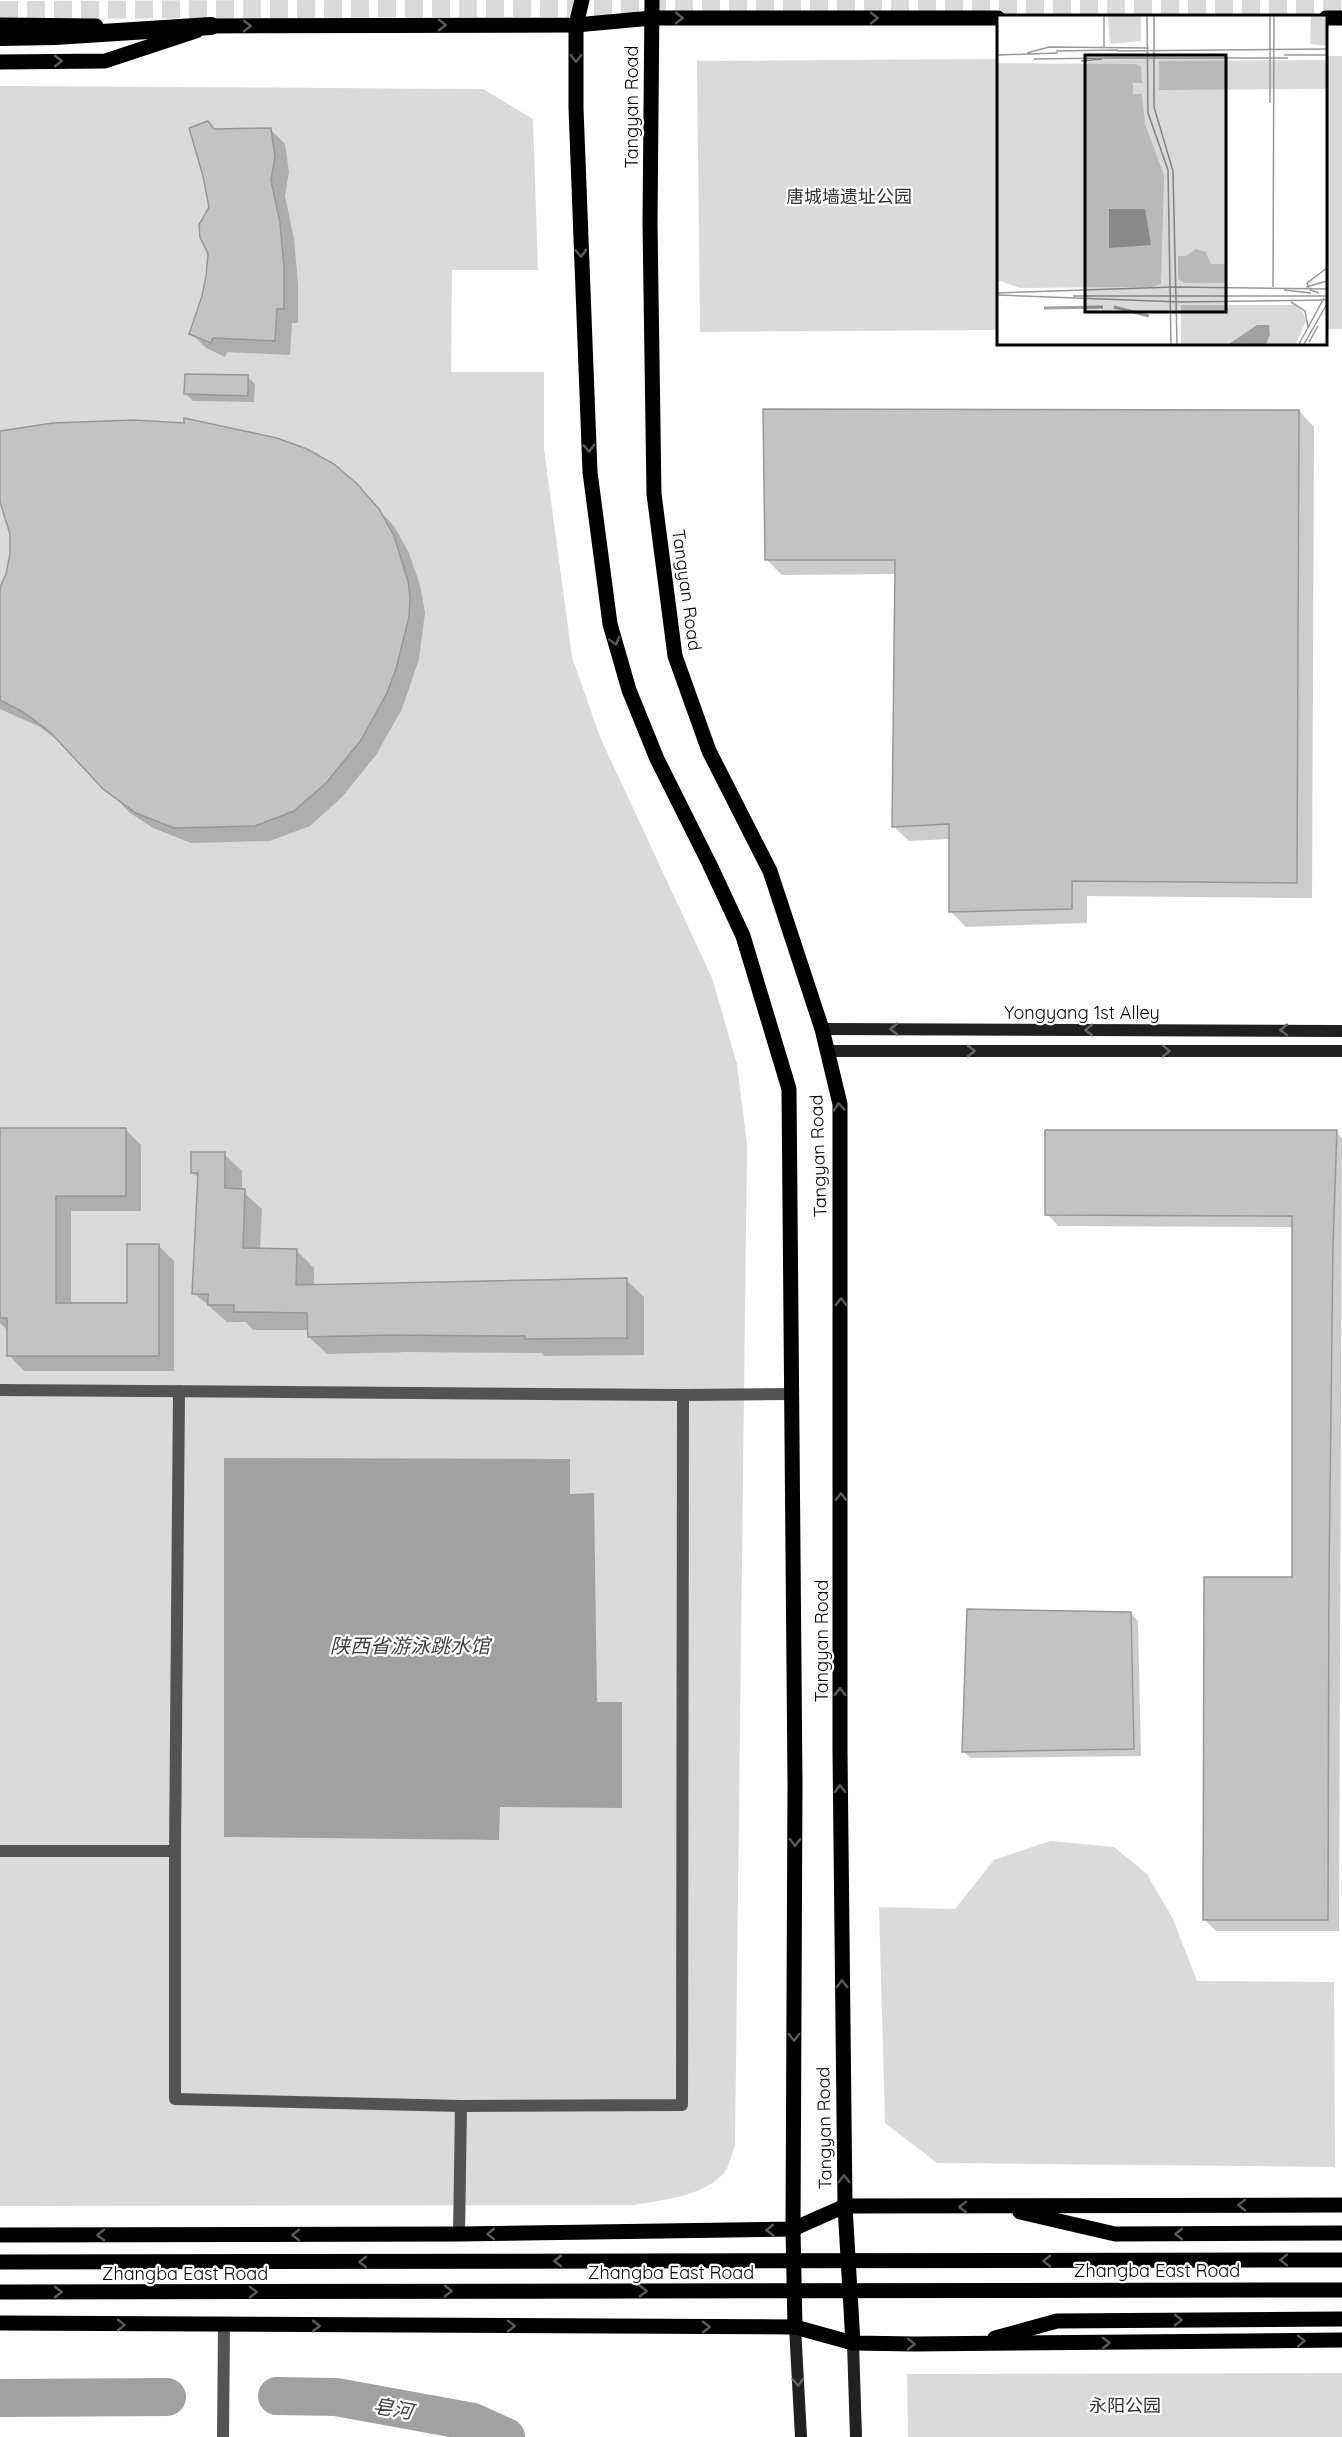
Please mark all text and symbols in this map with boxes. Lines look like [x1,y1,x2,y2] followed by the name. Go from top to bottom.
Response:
[675,12,684,24] one-way arrow
[870,12,879,24] one-way arrow
[997,15,1327,345] inset map
[438,19,447,31] one-way arrow
[243,20,252,32] one-way arrow
[620,46,643,168] street label: Tangyan Road
[570,53,582,62] one-way arrow
[54,55,63,67] one-way arrow
[786,185,912,208] park label: 唐城墙遗址公园
[575,248,588,257] one-way arrow
[583,443,596,452] one-way arrow
[667,528,707,652] street label: Tangyan Road
[608,635,620,645] one-way arrow
[1004,1001,1160,1024] street label: Yongyang 1st Alley
[889,1023,898,1035] one-way arrow
[1084,1024,1093,1036] one-way arrow
[1279,1024,1288,1036] one-way arrow
[966,1045,975,1057] one-way arrow
[1161,1045,1170,1057] one-way arrow
[804,1094,832,1218] street label: Tangyan Road
[833,1103,846,1112] one-way arrow
[835,1298,847,1307] one-way arrow
[835,1493,847,1502] one-way arrow
[810,1580,833,1702] street label: Tangyan Road
[330,1633,493,1658] water label: 陕西省游泳跳水馆
[834,1688,846,1697] one-way arrow
[834,1785,846,1794] one-way arrow
[789,1837,801,1846] one-way arrow
[836,1980,848,1989] one-way arrow
[788,2032,800,2041] one-way arrow
[811,2066,837,2190] street label: Tangyan Road
[838,2175,851,2184] one-way arrow
[1237,2199,1246,2211] one-way arrow
[958,2201,967,2213] one-way arrow
[766,2224,775,2236] one-way arrow
[487,2228,496,2240] one-way arrow
[1174,2228,1183,2240] one-way arrow
[97,2229,106,2241] one-way arrow
[292,2229,301,2241] one-way arrow
[1279,2254,1288,2266] one-way arrow
[553,2255,562,2267] one-way arrow
[1042,2255,1051,2267] one-way arrow
[358,2256,367,2268] one-way arrow
[1074,2259,1240,2282] street label: Zhangba East Road
[588,2261,754,2284] street label: Zhangba East Road
[102,2262,268,2285] street label: Zhangba East Road
[444,2285,453,2298] one-way arrow
[639,2285,648,2297] one-way arrow
[54,2286,63,2298] one-way arrow
[249,2286,258,2298] one-way arrow
[1174,2314,1183,2326] one-way arrow
[117,2318,126,2331] one-way arrow
[312,2320,321,2332] one-way arrow
[507,2320,516,2332] one-way arrow
[702,2321,711,2333] one-way arrow
[1297,2334,1306,2347] one-way arrow
[1102,2337,1111,2349] one-way arrow
[907,2338,916,2350] one-way arrow
[792,2377,805,2386] one-way arrow
[371,2392,419,2424] water label: 皂河
[1089,2394,1161,2417] park label: 永阳公园

